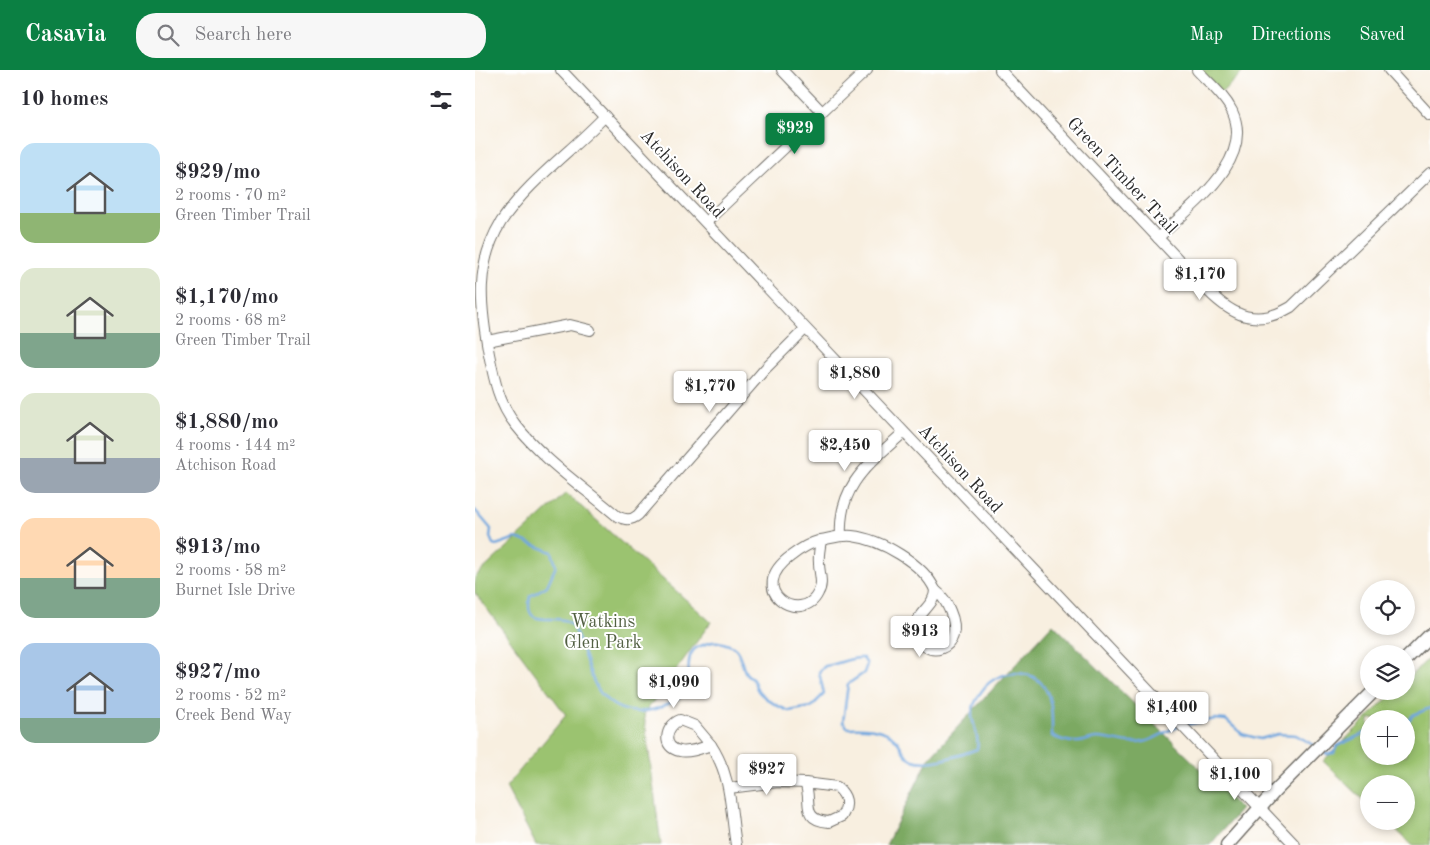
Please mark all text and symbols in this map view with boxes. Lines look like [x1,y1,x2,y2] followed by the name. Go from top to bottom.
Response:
[136,13,486,58] search box
[154,21,182,49] icon: search
[25,23,106,47] text: Casavia
[194,26,292,45] text: Search here
[1190,26,1223,44] text: Map
[1251,26,1331,44] text: Directions
[1359,26,1405,44] text: Saved
[427,86,455,114] icon: filters
[20,89,108,110] text: 10 homes
[765,112,825,155] pin: $929
[1063,114,1181,238] street label: Green Timber Trail
[776,121,814,137] text: $929
[636,126,728,222] street label: Atchison Road
[175,162,261,183] text: $929/mo
[60,163,120,223] icon: home
[175,188,286,204] text: 2 rooms · 70 m²
[175,208,311,224] text: Green Timber Trail
[1159,258,1241,301] pin: $1,170
[1175,267,1225,283] text: $1,170
[175,287,279,308] text: $1,170/mo
[60,288,120,348] icon: home
[175,313,286,329] text: 2 rooms · 68 m²
[175,333,311,349] text: Green Timber Trail
[814,358,896,400] pin: $1,880
[830,366,880,382] text: $1,880
[669,370,751,413] pin: $1,770
[685,379,735,395] text: $1,770
[175,412,279,433] text: $1,880/mo
[60,413,120,473] icon: home
[914,421,1006,517] street label: Atchison Road
[804,430,886,472] pin: $2,450
[175,438,295,454] text: 4 rooms · 144 m²
[820,438,870,454] text: $2,450
[175,458,276,474] text: Atchison Road
[175,537,261,558] text: $913/mo
[60,538,120,598] icon: home
[175,563,286,579] text: 2 rooms · 58 m²
[1360,580,1415,830] map controls
[1360,580,1415,635] button: locate
[175,583,295,599] text: Burnet Isle Drive
[564,613,642,652] park label: Watkins Glen Park
[890,616,950,658] pin: $913
[901,624,939,640] text: $913
[1360,645,1415,700] button: layers
[175,662,261,683] text: $927/mo
[60,663,120,723] icon: home
[633,666,715,709] pin: $1,090
[649,675,699,691] text: $1,090
[175,688,286,704] text: 2 rooms · 52 m²
[1131,692,1213,734] pin: $1,400
[1147,700,1197,716] text: $1,400
[175,708,292,724] text: Creek Bend Way
[1360,710,1415,765] button: +
[737,754,797,796] pin: $927
[1194,758,1276,801] pin: $1,100
[748,762,786,778] text: $927
[1210,767,1260,783] text: $1,100
[1360,775,1415,830] button: −

